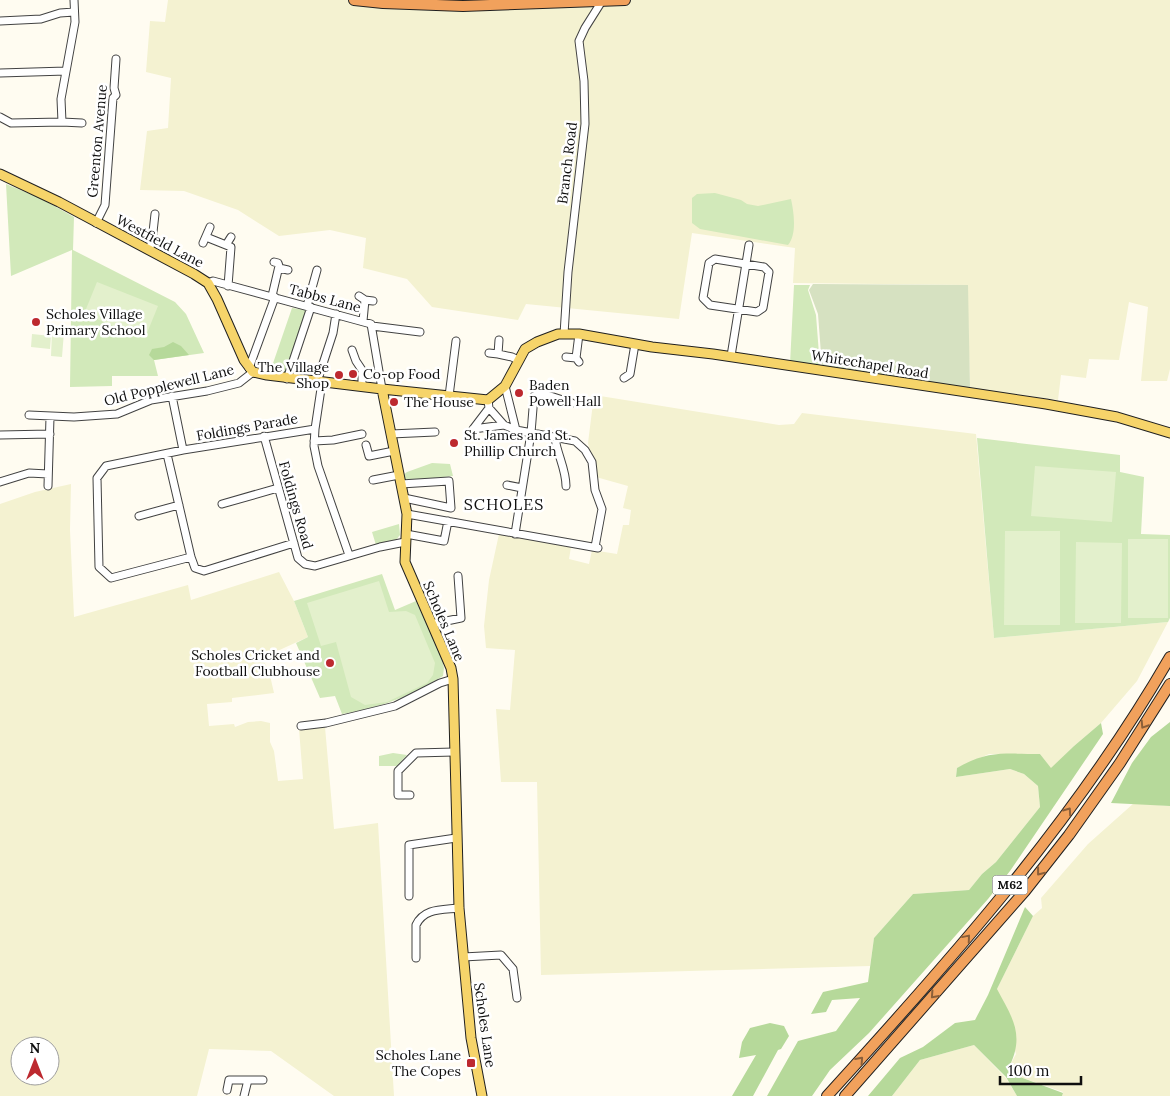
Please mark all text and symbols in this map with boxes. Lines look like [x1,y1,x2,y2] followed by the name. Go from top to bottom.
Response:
[83,83,111,198] street label: Greenton Avenue
[553,121,581,205] street label: Branch Road
[113,210,207,272] street label: Westfield Lane
[287,280,363,316] street label: Tabbs Lane
[46,305,146,339] place label: Scholes Village Primary School
[30,316,42,328] marker: Scholes Village Primary School
[810,346,930,382] street label: Whitechapel Road
[257,358,329,392] place label: The Village Shop
[102,360,236,410] street label: Old Popplewell Lane
[363,365,440,383] place label: Co-op Food
[347,368,359,380] marker: Co-op Food
[333,369,345,381] marker: The Village Shop
[529,376,601,410] place label: Baden Powell Hall
[513,387,525,399] marker: Baden Powell Hall
[404,393,474,411] place label: The House
[388,396,400,408] marker: The House
[195,409,300,445] street label: Foldings Parade
[464,426,571,460] place label: St. James and St. Phillip Church
[448,437,460,449] marker: St. James and St. Phillip Church
[275,459,317,551] street label: Foldings Road
[464,494,544,514] district label: SCHOLES
[419,578,469,664] street label: Scholes Lane
[191,646,320,680] place label: Scholes Cricket and Football Clubhouse
[324,657,336,669] marker: Scholes Cricket and Football Clubhouse
[1140,720,1150,729] one-way arrow
[1063,808,1071,817] one-way arrow
[1037,866,1045,875] one-way arrow
[992,876,1028,894] road number: M62
[961,934,970,943] one-way arrow
[470,982,500,1069] street label: Scholes Lane
[931,990,940,999] one-way arrow
[10,1036,60,1086] north arrow
[30,1039,41,1057] text: N
[376,1046,461,1080] place label: Scholes Lane The Copes
[1000,1054,1081,1086] scale bar
[465,1057,477,1069] marker: Scholes Lane The Copes
[854,1057,863,1066] one-way arrow
[1008,1061,1049,1080] text: 100 m

